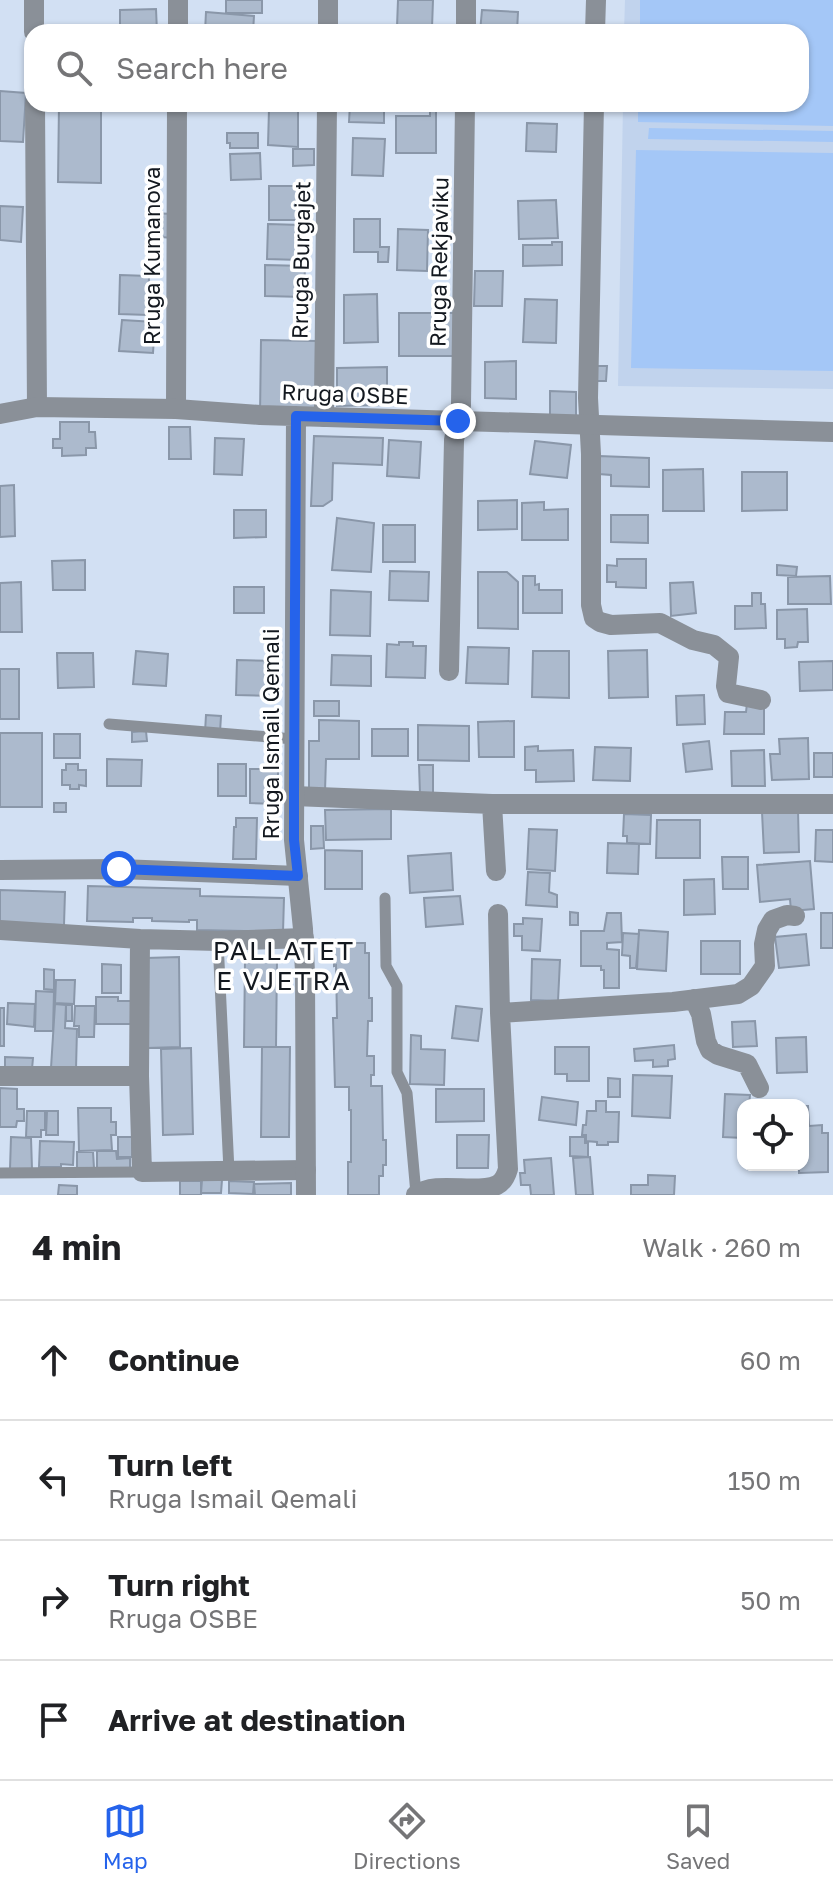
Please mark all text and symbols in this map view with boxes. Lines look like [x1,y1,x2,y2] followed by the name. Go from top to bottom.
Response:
[24,24,809,112] search box
[52,46,96,90] icon: search
[116,50,288,86] text: Search here
[138,167,165,345] street label: Rruga Kumanova
[424,177,453,347] street label: Rruga Rekjaviku
[286,181,315,339] street label: Rruga Burgajet
[281,378,409,409] street label: Rruga OSBE
[440,403,476,439] route end
[257,628,284,840] street label: Rruga Ismail Qemali
[101,851,137,887] route start
[213,935,355,996] district label: PALLATET E VJETRA
[737,1099,809,1171] map controls
[737,1099,809,1171] button: locate
[32,1227,121,1267] text: 4 min
[642,1232,801,1263] text: Walk · 260 m
[32,1338,76,1382] icon: ahead
[108,1342,239,1378] text: Continue
[740,1345,801,1376] text: 60 m
[108,1447,233,1483] text: Turn left
[32,1458,76,1502] icon: left
[728,1465,801,1496] text: 150 m
[108,1483,357,1514] text: Rruga Ismail Qemali
[108,1567,250,1603] text: Turn right
[32,1578,76,1622] icon: right
[740,1585,801,1616] text: 50 m
[108,1603,258,1634] text: Rruga OSBE
[32,1698,76,1742] icon: arrive
[108,1702,405,1738] text: Arrive at destination
[103,1799,148,1874] tab: Map
[353,1799,461,1874] tab: Directions
[666,1799,730,1874] tab: Saved

